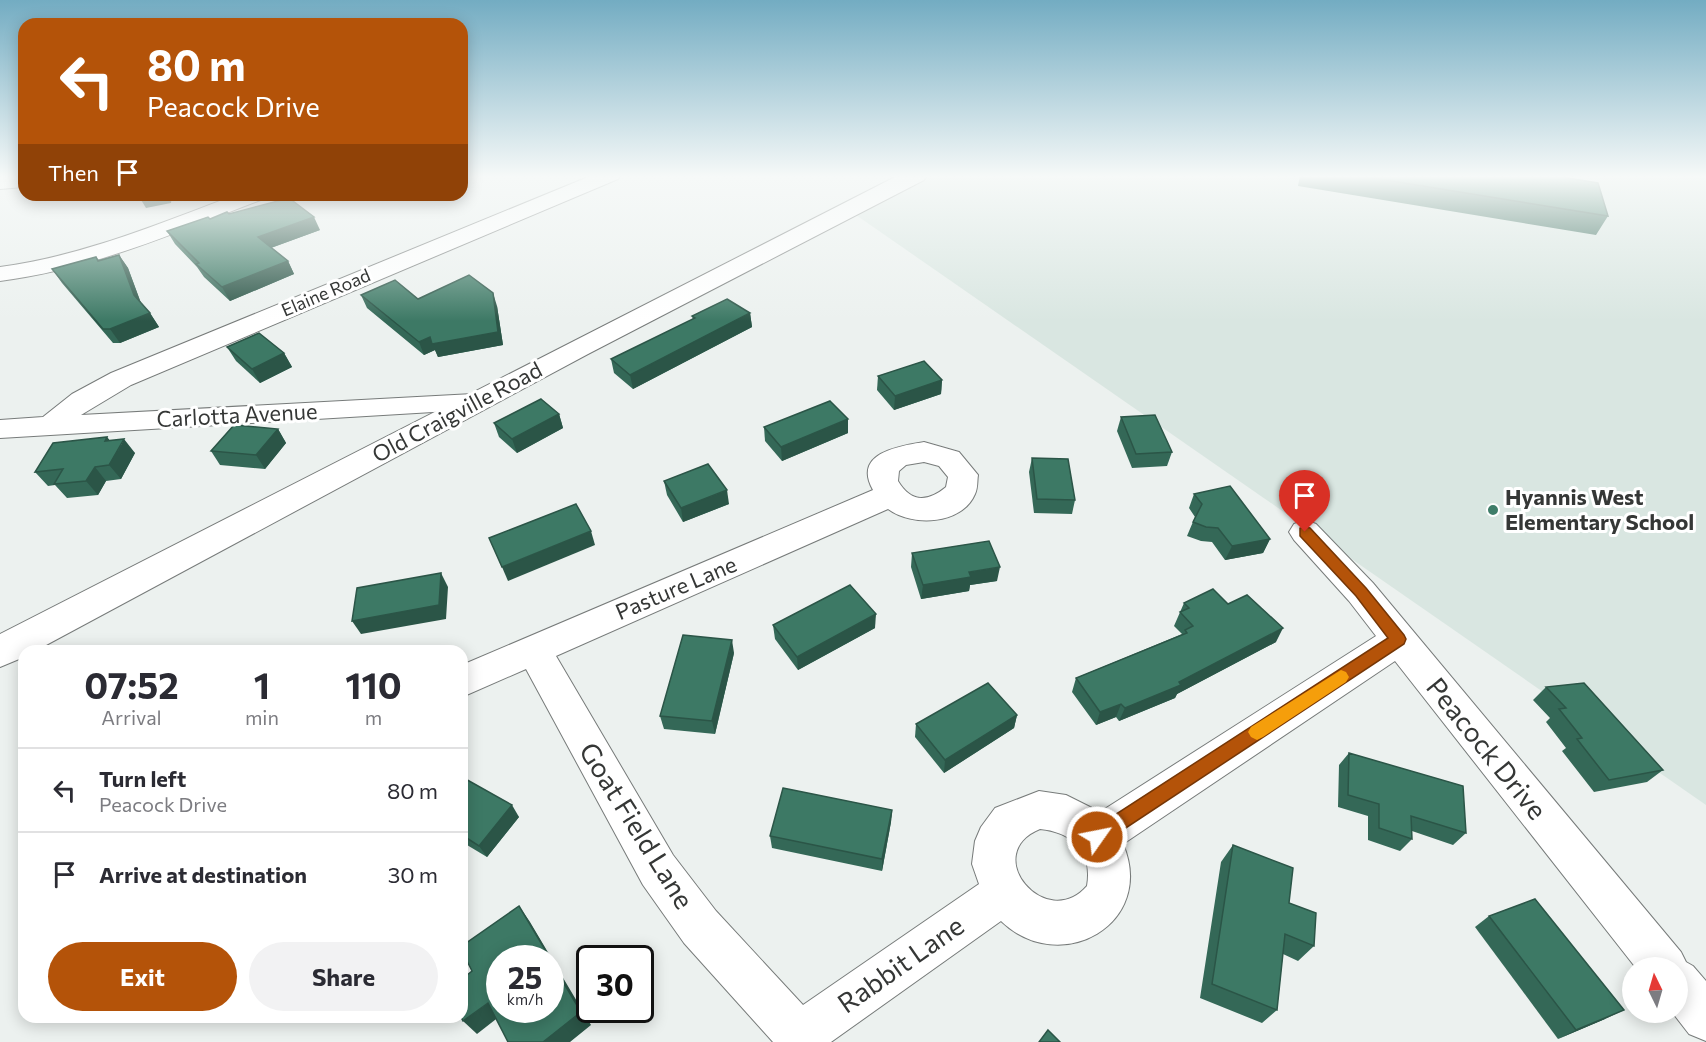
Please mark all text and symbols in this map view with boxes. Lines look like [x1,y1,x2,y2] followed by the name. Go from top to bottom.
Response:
[147,38,246,90] text: 80 m
[48,42,126,120] icon: left
[147,90,320,123] text: Peacock Drive
[111,156,144,189] icon: arrive
[48,159,99,186] text: Then
[278,263,373,321] street label: Elaine Road
[367,355,546,468] street label: Old Craigville Road
[156,397,318,432] street label: Carlotta Avenue
[1279,470,1330,532] pin
[1288,479,1321,512] icon: arrive
[1505,483,1694,535] place label: Hyannis West Elementary School
[1486,503,1500,517] marker: Hyannis West Elementary School
[611,550,741,625] street label: Pasture Lane
[84,662,179,706] text: 07:52
[254,662,270,706] text: 1
[345,662,402,706] text: 110
[1420,671,1554,826] street label: Peacock Drive
[101,705,162,729] text: Arrival
[245,705,279,729] text: min
[365,705,382,729] text: m
[573,736,702,914] street label: Goat Field Lane
[99,765,186,792] text: Turn left
[48,774,81,807] icon: left
[387,777,438,804] text: 80 m
[99,792,227,816] text: Peacock Drive
[1065,805,1129,869] position arrow
[48,858,81,891] icon: arrive
[99,861,307,888] text: Arrive at destination
[388,861,438,888] text: 30 m
[831,908,970,1019] street label: Rabbit Lane
[48,942,237,1011] button: Exit
[249,942,438,1011] button: Share
[576,945,654,1023] speed limit sign: 30
[1622,957,1688,1023] north arrow
[1622,957,1688,1023] map controls
[508,958,542,995] text: 25
[507,990,543,1008] text: km/h

